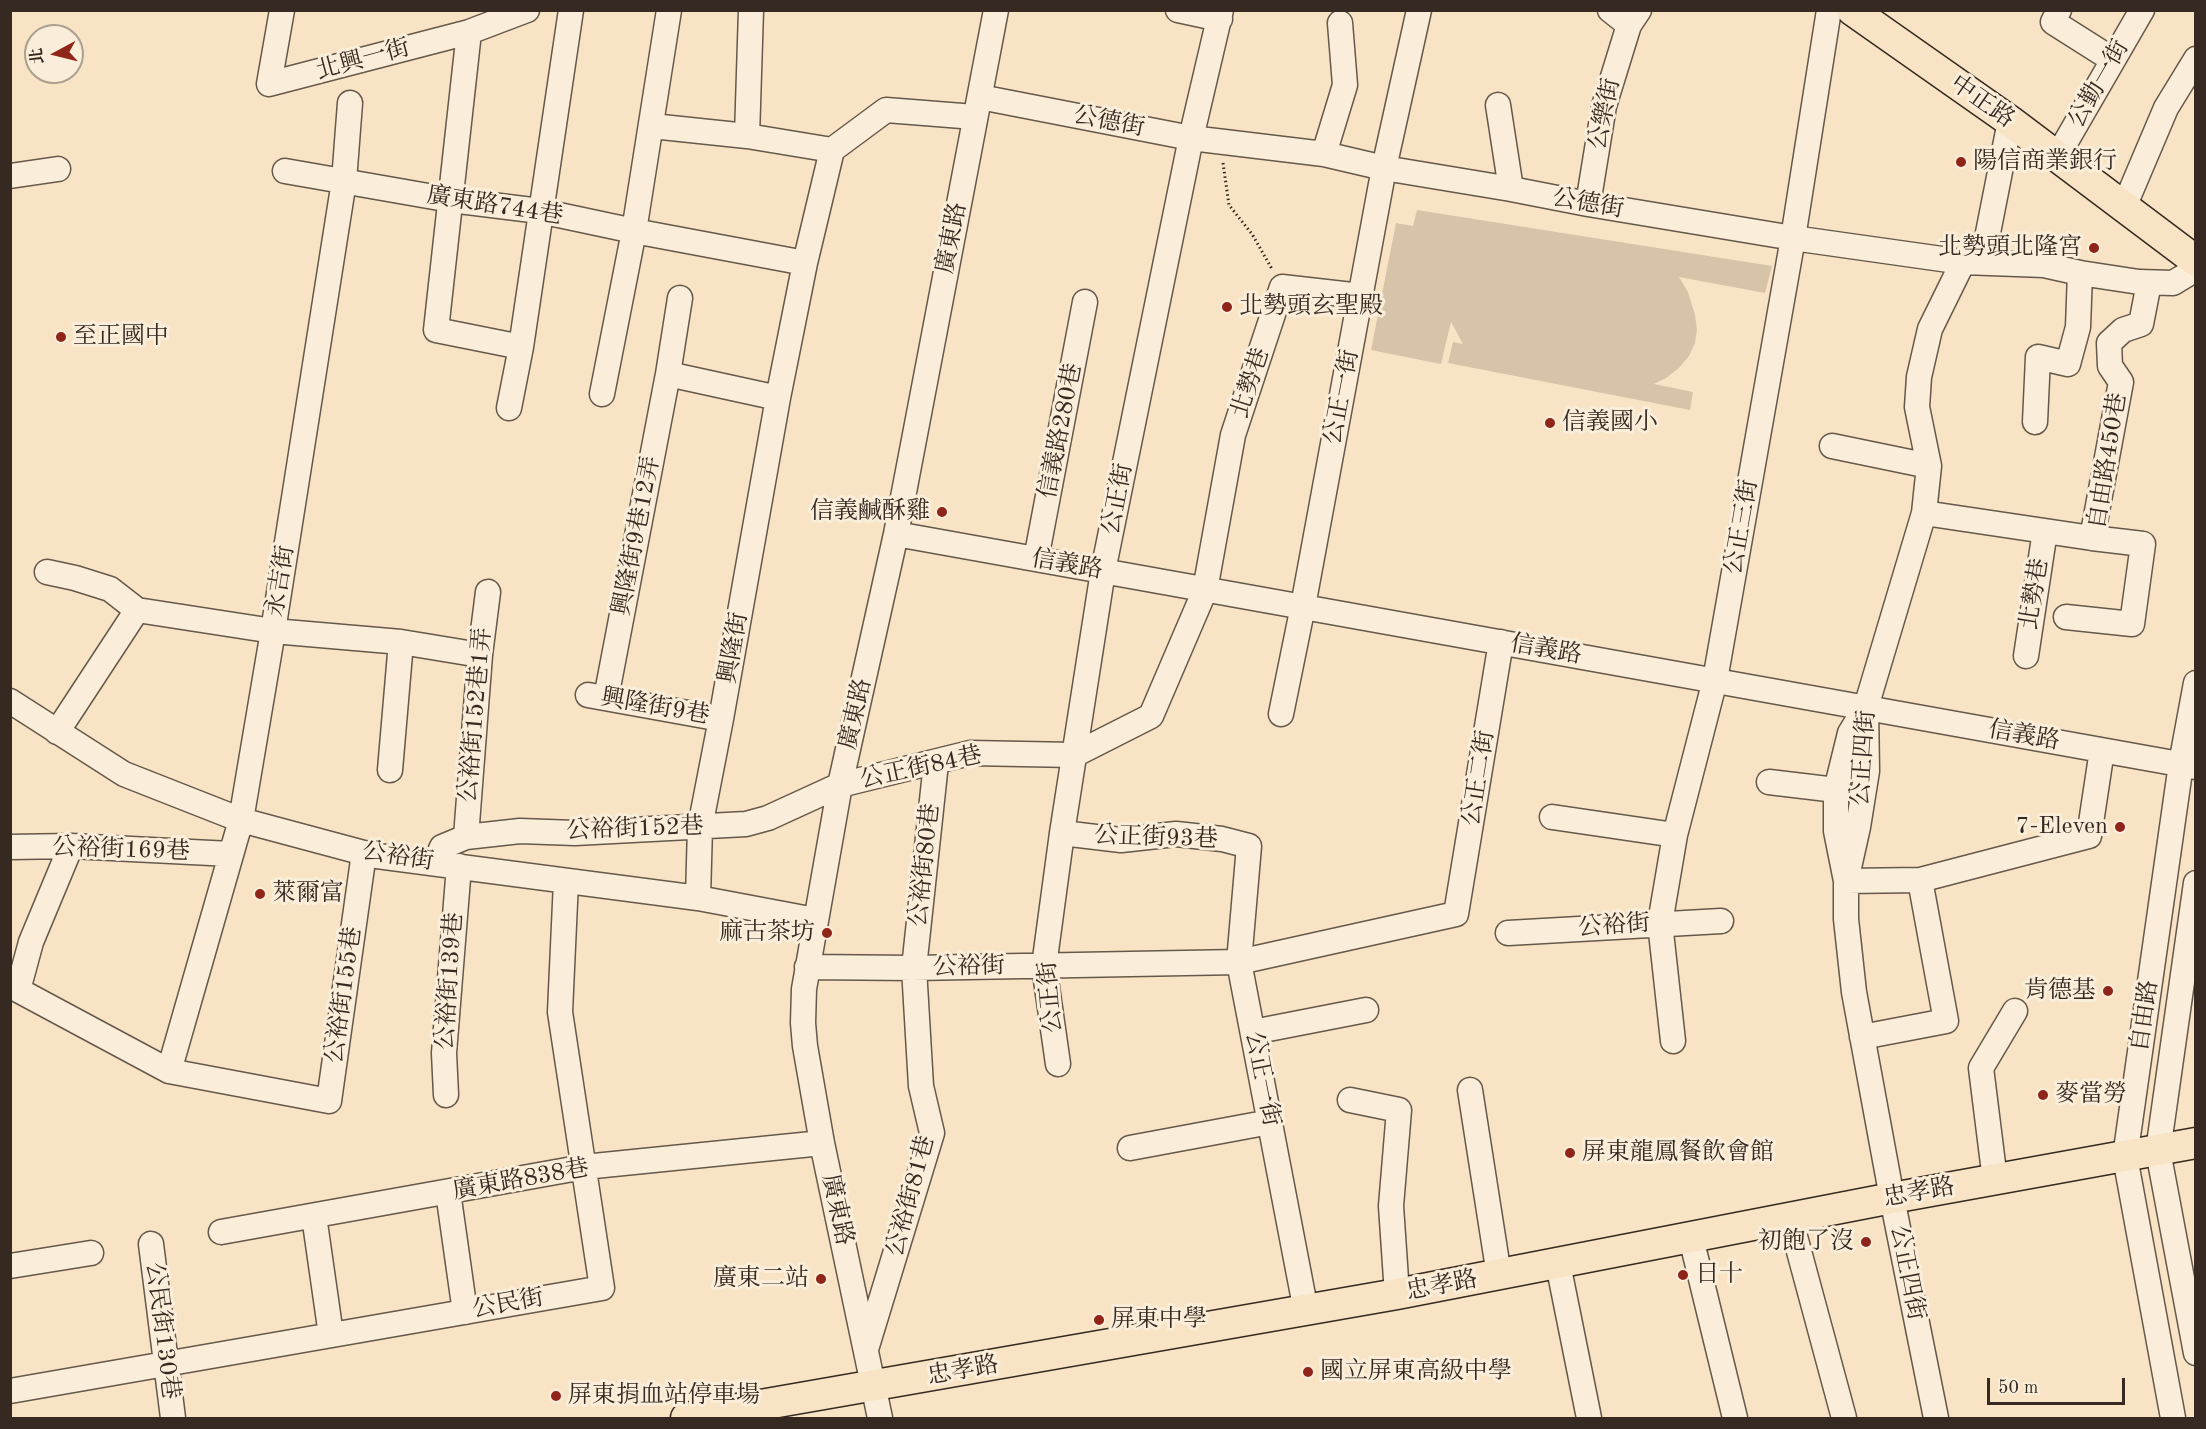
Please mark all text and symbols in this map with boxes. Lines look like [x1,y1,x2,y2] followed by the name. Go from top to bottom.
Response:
[24,24,84,84] north arrow
[313,34,413,86] street label: 北興一街
[2063,35,2135,133] street label: 公勤一街
[29,47,47,65] text: 北
[1944,70,2020,134] street label: 中正路
[1583,76,1627,152] street label: 公樂街
[1071,101,1147,143] street label: 公德街
[1973,148,2117,176] place label: 陽信商業銀行
[1954,155,1968,169] marker: 陽信商業銀行
[425,181,565,231] street label: 廣東路744巷
[1550,184,1626,224] street label: 公德街
[931,200,973,276] street label: 廣東路
[1938,234,2082,262] place label: 北勢頭北隆宮
[2087,241,2101,255] marker: 北勢頭北隆宮
[1239,293,1383,321] place label: 北勢頭玄聖殿
[1220,300,1234,314] marker: 北勢頭玄聖殿
[73,323,169,351] place label: 至正國中
[54,330,68,344] marker: 至正國中
[1226,344,1276,422] street label: 北勢巷
[1319,347,1365,447] street label: 公正一街
[1034,361,1088,501] street label: 信義路280巷
[2083,391,2133,531] street label: 自由路450巷
[1562,409,1658,437] place label: 信義國小
[1543,416,1557,430] marker: 信義國小
[607,454,667,618] street label: 興隆街9巷12弄
[1097,461,1139,537] street label: 公正街
[1719,477,1765,577] street label: 公正三街
[810,498,930,526] place label: 信義鹹酥雞
[935,505,949,519] marker: 信義鹹酥雞
[261,543,301,619] street label: 永吉街
[1029,545,1105,585] street label: 信義路
[2015,556,2055,632] street label: 北勢巷
[714,610,754,686] street label: 興隆街
[454,626,498,804] street label: 公裕街152巷1弄
[1508,630,1584,670] street label: 信義路
[834,676,878,752] street label: 廣東路
[598,683,712,731] street label: 興隆街9巷
[1846,709,1882,807] street label: 公正四街
[1986,716,2062,756] street label: 信義路
[1457,728,1501,828] street label: 公正二街
[857,741,985,795] street label: 公正街84巷
[904,802,946,928] street label: 公裕街80巷
[566,812,704,846] street label: 公裕街152巷
[2016,813,2108,841] place label: 7-Eleven
[2113,820,2127,834] marker: 7-Eleven
[1094,821,1218,855] street label: 公正街93巷
[52,833,190,867] street label: 公裕街169巷
[360,837,436,877] street label: 公裕街
[272,880,344,908] place label: 萊爾富
[253,887,267,901] marker: 萊爾富
[1577,909,1651,943] street label: 公裕街
[431,911,469,1051] street label: 公裕街139巷
[719,919,815,947] place label: 麻古茶坊
[320,925,368,1065] street label: 公裕街155巷
[820,926,834,940] marker: 麻古茶坊
[933,952,1005,982] street label: 公裕街
[1034,960,1068,1034] street label: 公正街
[2024,977,2096,1005] place label: 肯德基
[2126,978,2164,1054] street label: 自由路
[2101,984,2115,998] marker: 肯德基
[1239,1029,1285,1129] street label: 公正一街
[2055,1081,2127,1109] place label: 麥當勞
[2036,1088,2050,1102] marker: 麥當勞
[881,1132,941,1260] street label: 公裕街81巷
[1582,1139,1774,1167] place label: 屏東龍鳳餐飲會館
[1563,1146,1577,1160] marker: 屏東龍鳳餐飲會館
[451,1154,591,1206] street label: 廣東路838巷
[815,1172,859,1248] street label: 廣東路
[1881,1173,1957,1213] street label: 忠孝路
[1884,1223,1930,1323] street label: 公正四街
[1758,1228,1854,1256] place label: 初飽了沒
[1859,1235,1873,1249] marker: 初飽了沒
[139,1261,185,1401] street label: 公民街130巷
[1695,1261,1743,1289] place label: 日十
[713,1265,809,1293] place label: 廣東二站
[1404,1265,1480,1307] street label: 忠孝路
[1676,1268,1690,1282] marker: 日十
[814,1272,828,1286] marker: 廣東二站
[470,1284,546,1324] street label: 公民街
[1111,1306,1207,1334] place label: 屏東中學
[1092,1313,1106,1327] marker: 屏東中學
[925,1351,1001,1391] street label: 忠孝路
[1320,1358,1512,1386] place label: 國立屏東高級中學
[1301,1365,1315,1379] marker: 國立屏東高級中學
[1990,1366,2128,1404] scale bar
[1998,1379,2038,1397] text: 50 m
[568,1382,760,1410] place label: 屏東捐血站停車場
[549,1389,563,1403] marker: 屏東捐血站停車場

